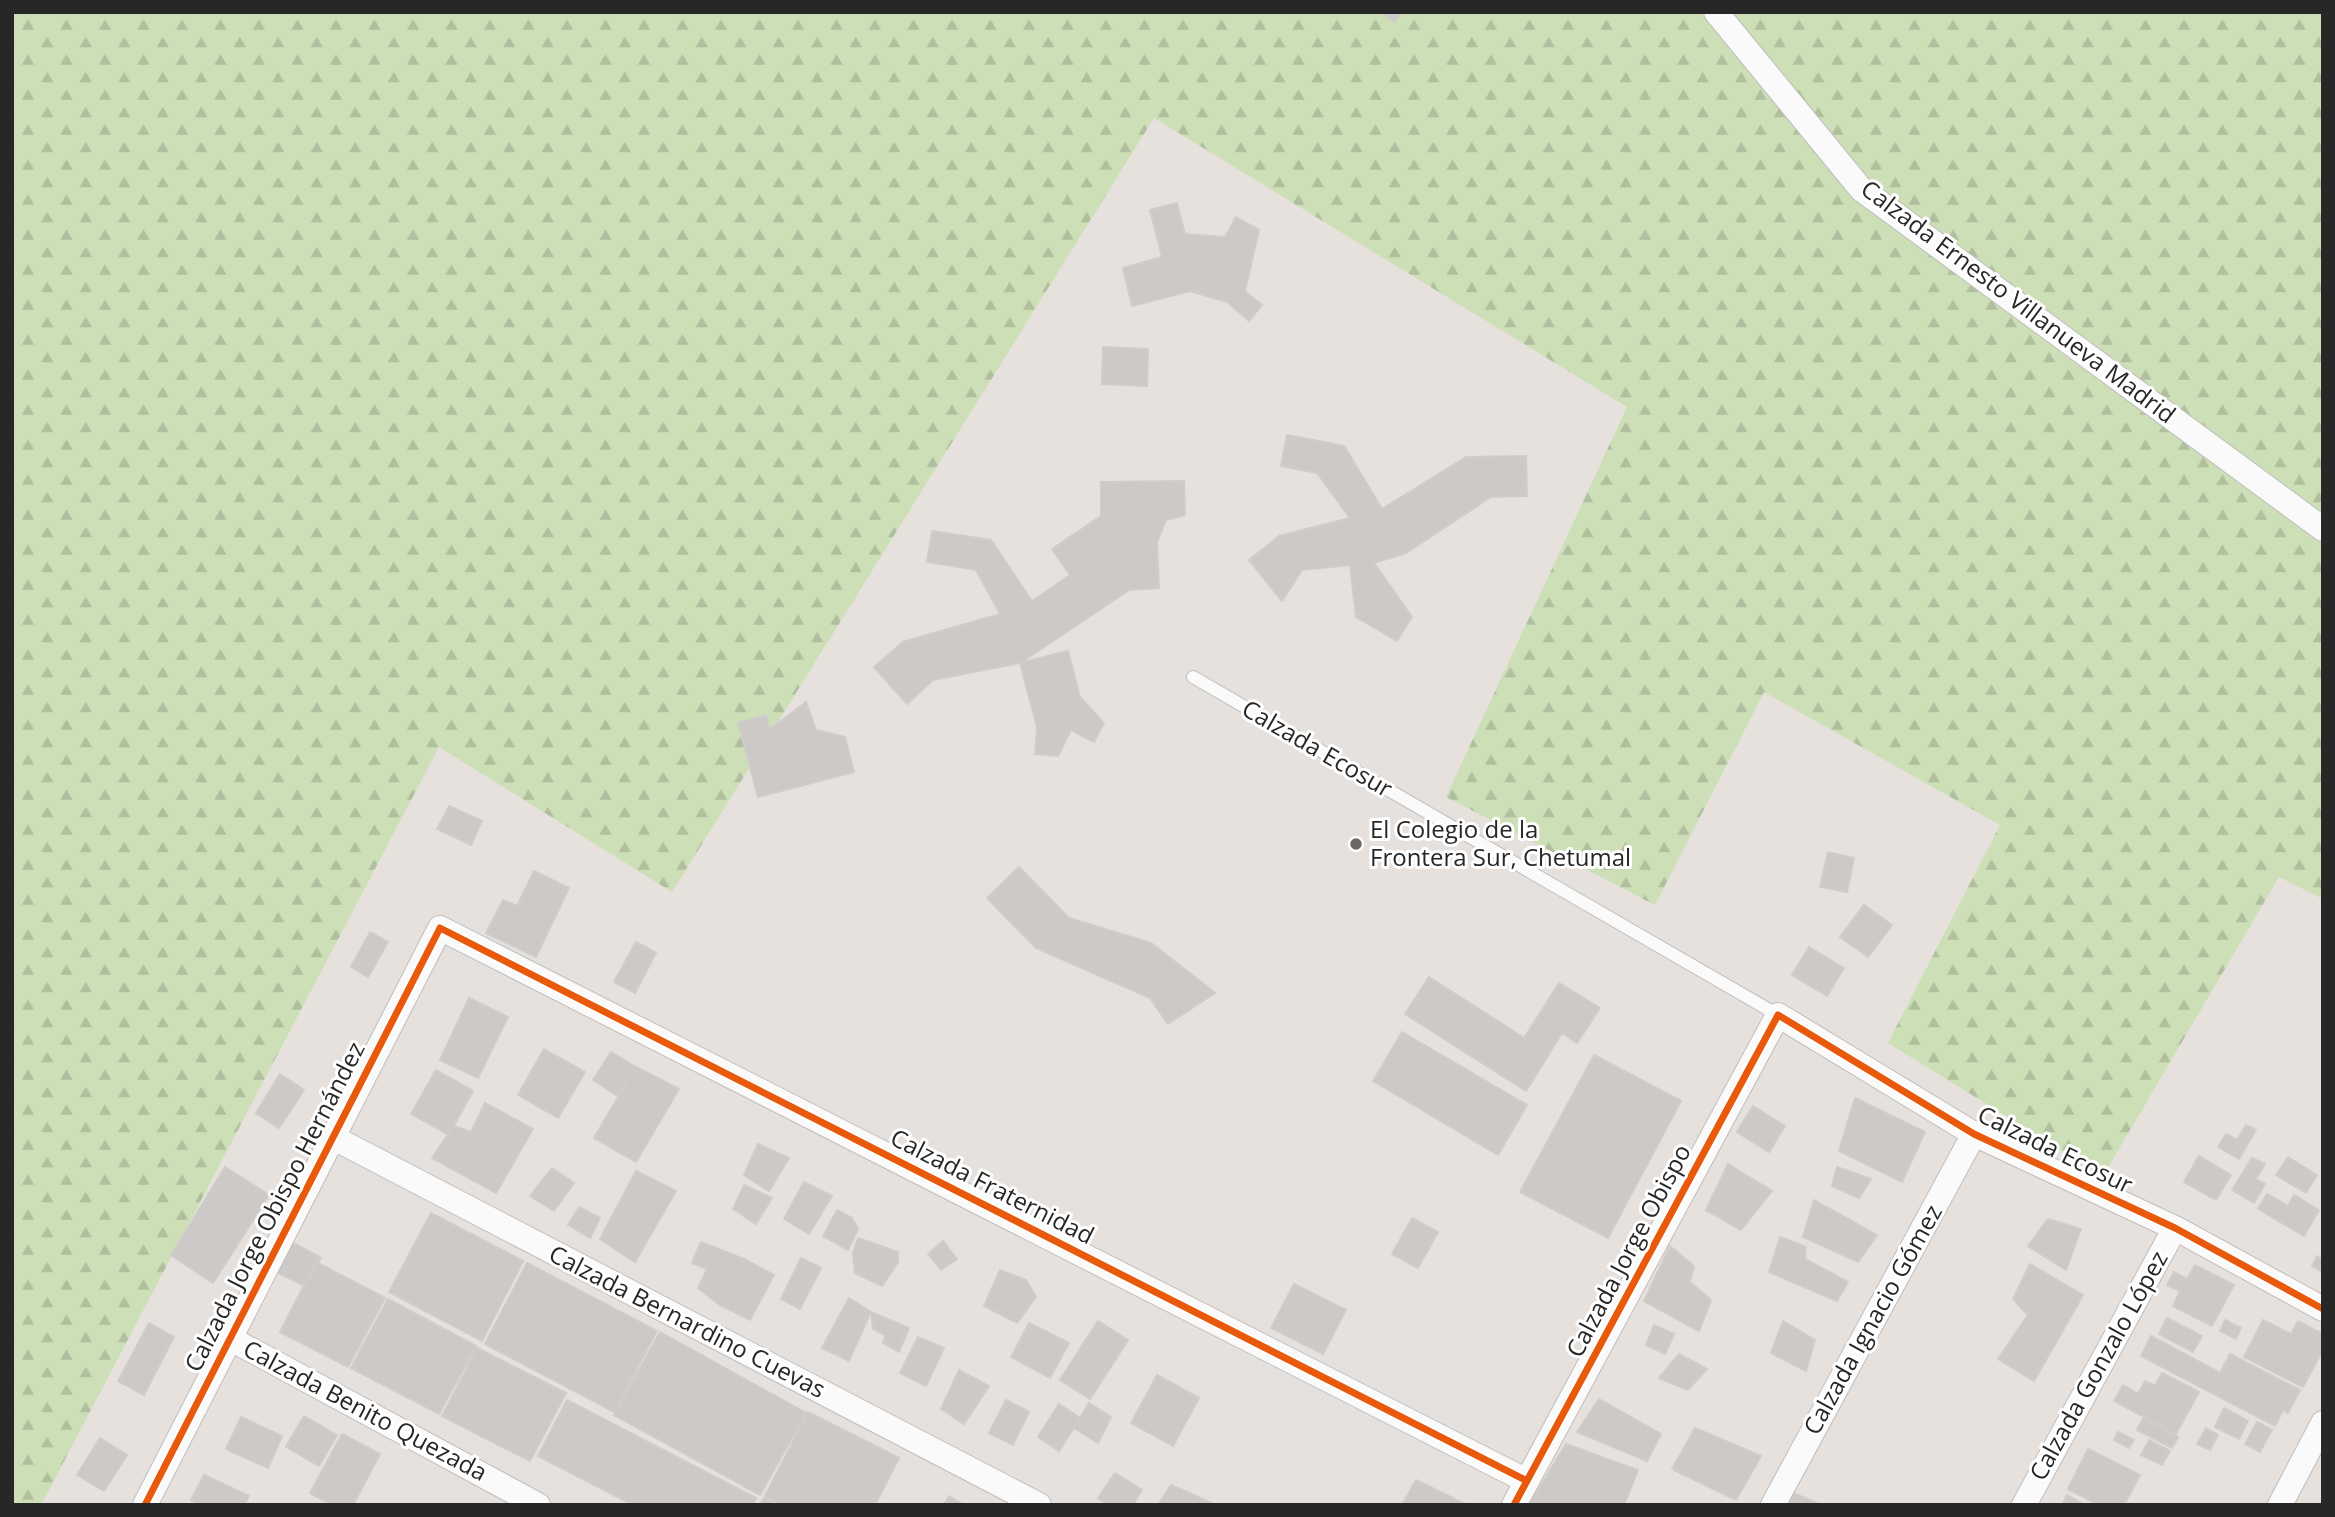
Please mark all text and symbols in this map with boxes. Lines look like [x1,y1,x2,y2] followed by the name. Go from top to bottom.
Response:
[1855,172,2183,430] street label: Calzada Ernesto Villanueva Madrid
[1236,691,1399,804] street label: Calzada Ecosur
[1370,812,1631,873] place label: El Colegio de la Frontera Sur, Chetumal
[1348,836,1364,852] marker: El Colegio de la Frontera Sur, Chetumal
[176,1036,371,1377] street label: Calzada Jorge Obispo Hernández
[1973,1097,2139,1201] street label: Calzada Ecosur
[885,1120,1100,1251] street label: Calzada Fraternidad
[1558,1138,1698,1363] street label: Calzada Jorge Obispo
[1795,1198,1949,1440] street label: Calzada Ignacio Gómez
[544,1236,832,1405] street label: Calzada Bernardino Cuevas
[2021,1245,2175,1486] street label: Calzada Gonzalo López
[238,1331,493,1488] street label: Calzada Benito Quezada

